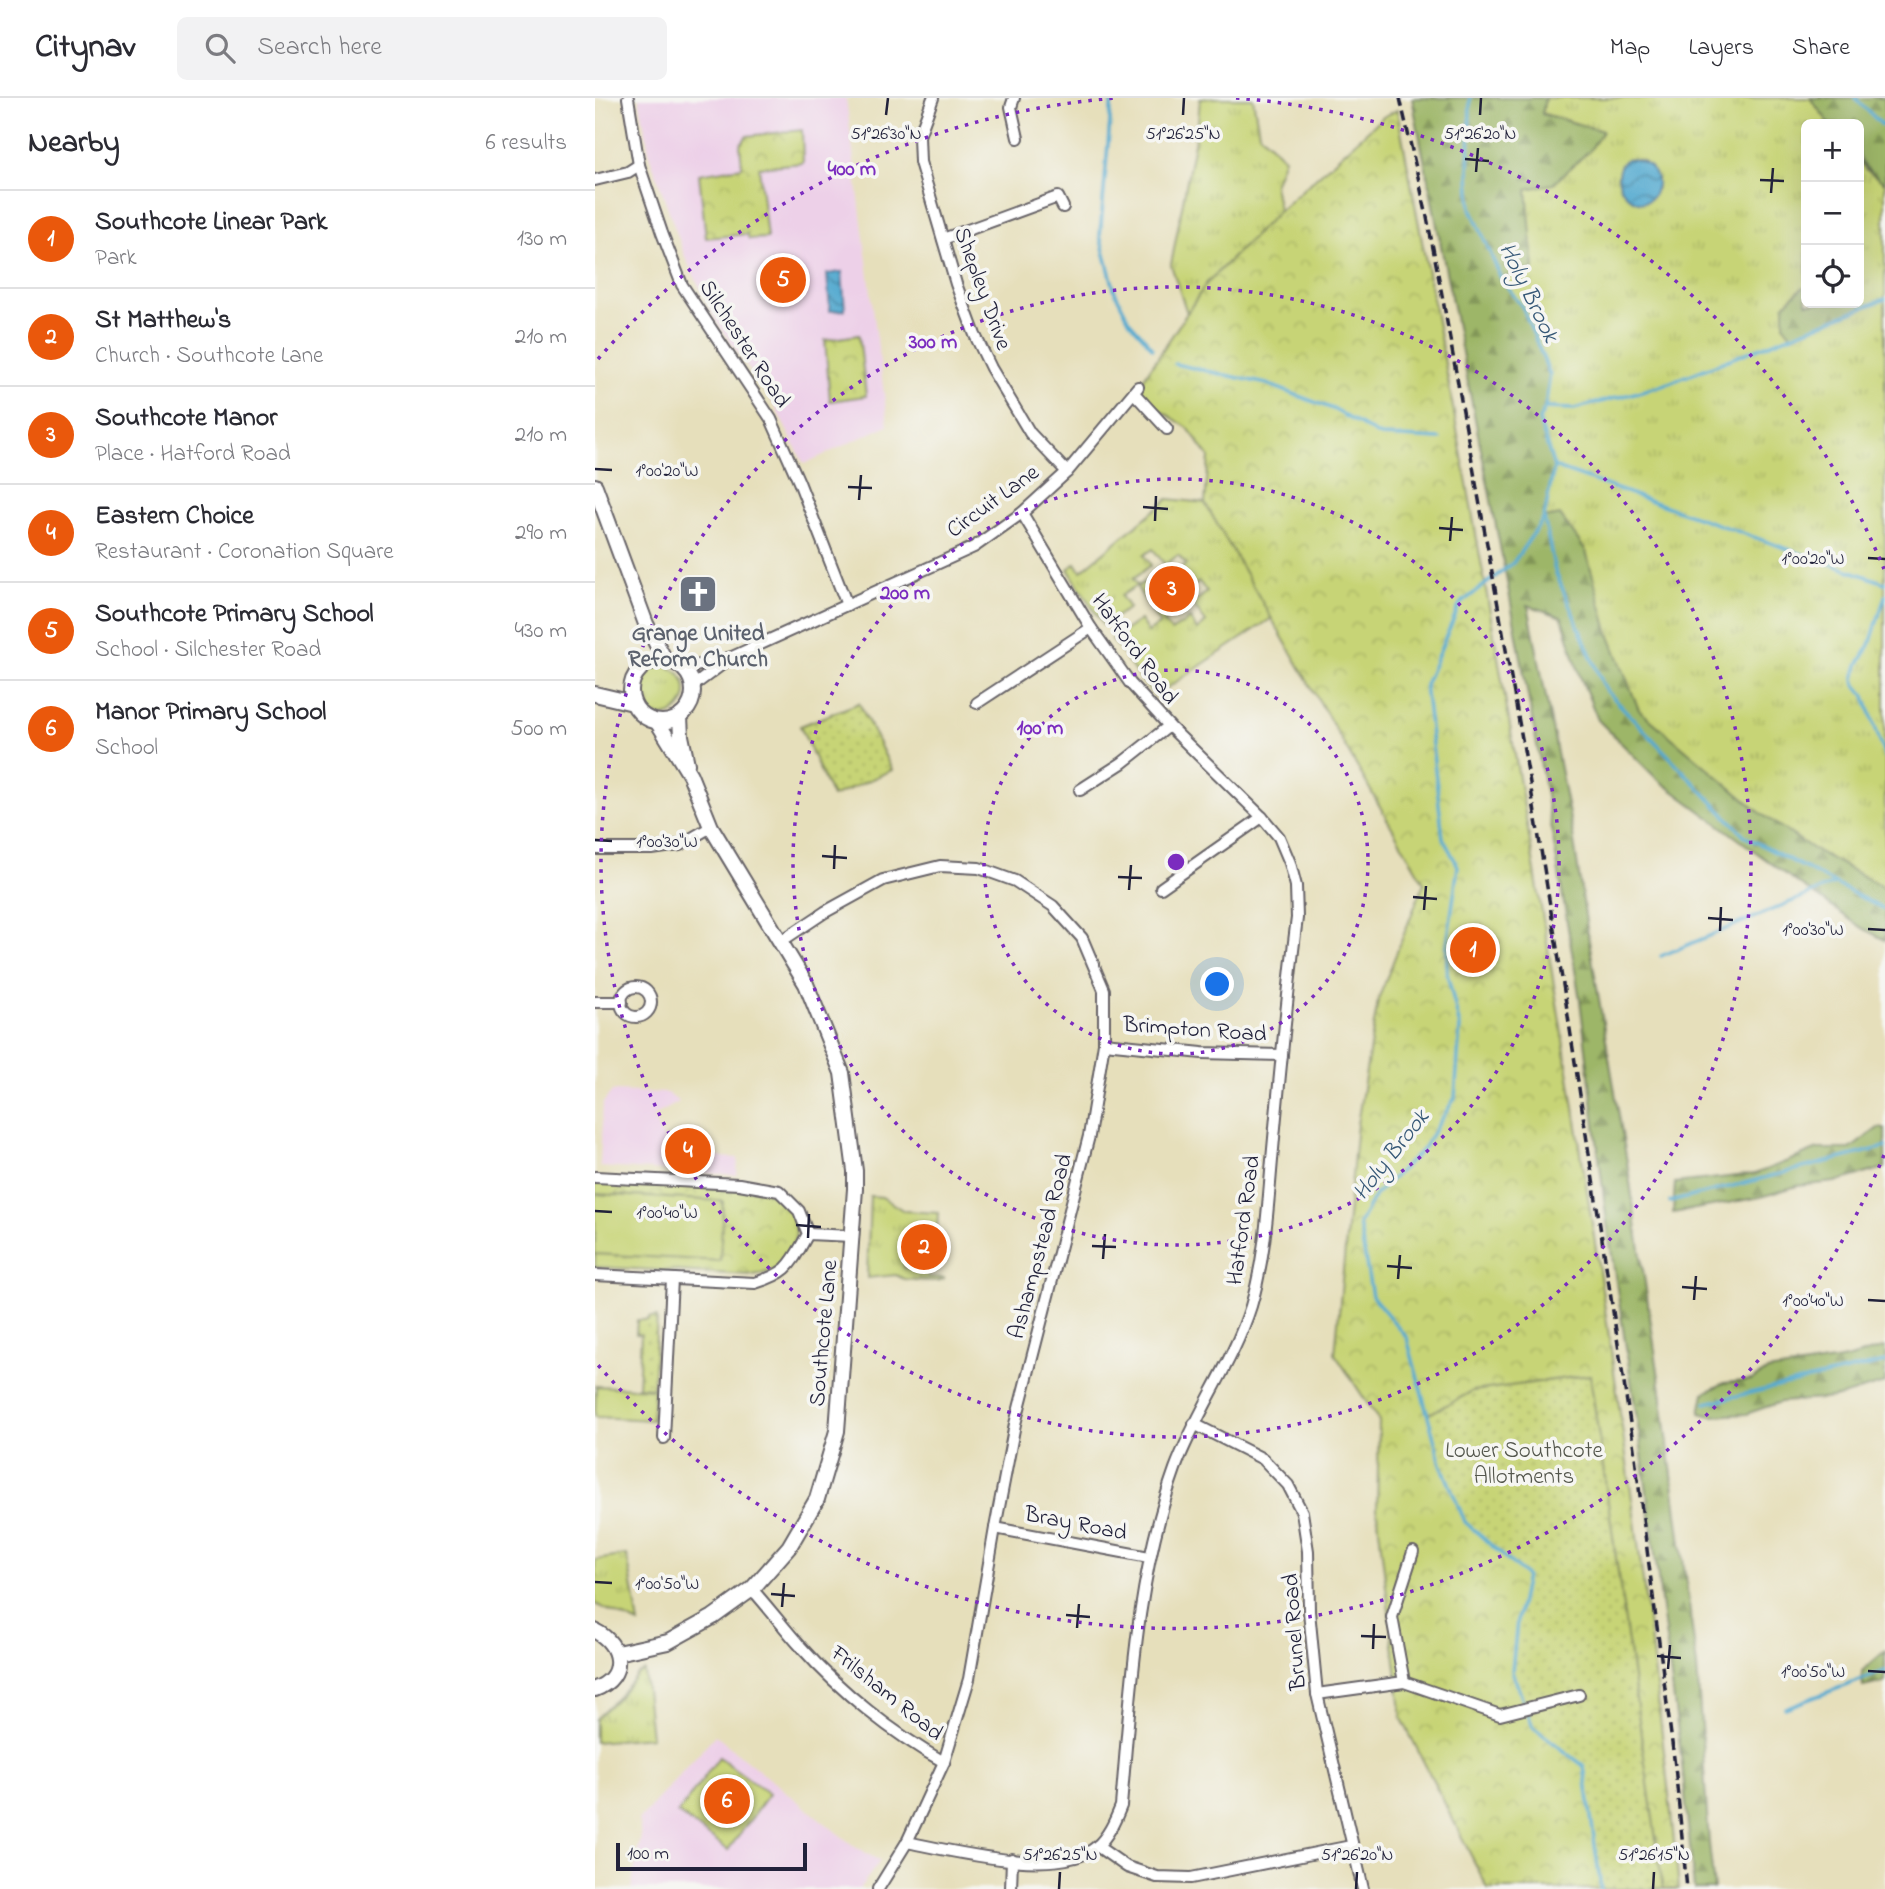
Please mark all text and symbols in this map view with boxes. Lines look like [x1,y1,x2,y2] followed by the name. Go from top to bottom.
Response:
[177,17,667,80] search box
[35,24,135,72] text: Citynav
[201,29,239,67] icon: search
[257,29,382,67] text: Search here
[1610,31,1650,66] text: Map
[1688,31,1754,66] text: Layers
[1792,31,1850,66] text: Share
[1801,119,1864,308] map controls
[1801,119,1864,182] button: +
[28,122,120,166] text: Nearby
[850,122,922,148] text: 51°26'30"N
[1145,122,1221,148] text: 51°26'25"N
[1444,122,1516,148] text: 51°26'20"N
[486,127,567,160] text: 6 results
[828,155,876,185] text: 400 m
[1801,182,1864,245] button: −
[95,204,327,242] text: Southcote Linear Park
[47,223,55,256] text: 1
[517,223,567,256] text: 130 m
[942,223,1019,356] street label: Shepley Drive
[1488,237,1568,350] water label: Holy Brook
[95,242,137,275] text: Park
[1801,245,1864,308] button: locate
[760,254,806,306] pin: 5
[690,274,798,415] street label: Silchester Road
[95,302,231,340] text: St Matthew's
[45,321,57,354] text: 2
[515,321,567,354] text: 210 m
[908,328,957,358] text: 300 m
[95,340,323,373] text: Church · Southcote Lane
[95,400,277,438] text: Southcote Manor
[46,419,56,452] text: 3
[515,419,567,452] text: 210 m
[95,438,291,471] text: Place · Hatford Road
[940,457,1047,547] street label: Circuit Lane
[636,459,698,485] text: 1°00'20"W
[95,498,254,536] text: Eastern Choice
[46,517,56,550] text: 4
[515,517,567,550] text: 290 m
[95,536,394,569] text: Restaurant · Coronation Square
[1782,547,1844,573] text: 1°00'20"W
[1149,563,1195,615] pin: 3
[677,573,719,615] church icon: Grange United Reform Church
[879,579,930,609] text: 200 m
[1082,587,1186,712] street label: Hatford Road
[95,596,374,634] text: Southcote Primary School
[44,615,58,648] text: 5
[514,615,567,648] text: 430 m
[628,618,768,677] place label: Grange United Reform Church
[95,634,321,667] text: School · Silchester Road
[95,694,326,732] text: Manor Primary School
[46,713,56,746] text: 6
[510,713,567,746] text: 500 m
[1017,714,1063,744] text: 100 m
[95,732,158,765] text: School
[636,830,698,856] text: 1°00'30"W
[1164,850,1188,874] centre of rings
[1782,918,1844,944] text: 1°00'30"W
[1450,924,1496,976] pin: 1
[1200,967,1234,1001] your location
[1121,1009,1268,1052] street label: Brimpton Road
[1345,1101,1440,1209] water label: Holy Brook
[665,1125,711,1177] pin: 4
[1001,1150,1082,1343] street label: Ashampstead Road
[1219,1153,1270,1287] street label: Hatford Road
[636,1201,698,1227] text: 1°00'40"W
[901,1221,947,1273] pin: 2
[802,1258,847,1408] street label: Southcote Lane
[1782,1289,1844,1315] text: 1°00'40"W
[1445,1435,1603,1494] park label: Lower Southcote Allotments
[1020,1498,1130,1553] street label: Bray Road
[635,1572,699,1598] text: 1°00'50"W
[1275,1572,1316,1692] street label: Brunel Road
[822,1637,950,1750] street label: Frilsham Road
[1781,1660,1845,1686] text: 1°00'50"W
[704,1775,750,1827] pin: 6
[616,1840,807,1872] scale bar
[627,1841,669,1868] text: 100 m
[1022,1843,1098,1869] text: 51°26'25"N
[1321,1843,1393,1869] text: 51°26'20"N
[1618,1843,1690,1869] text: 51°26'15"N

